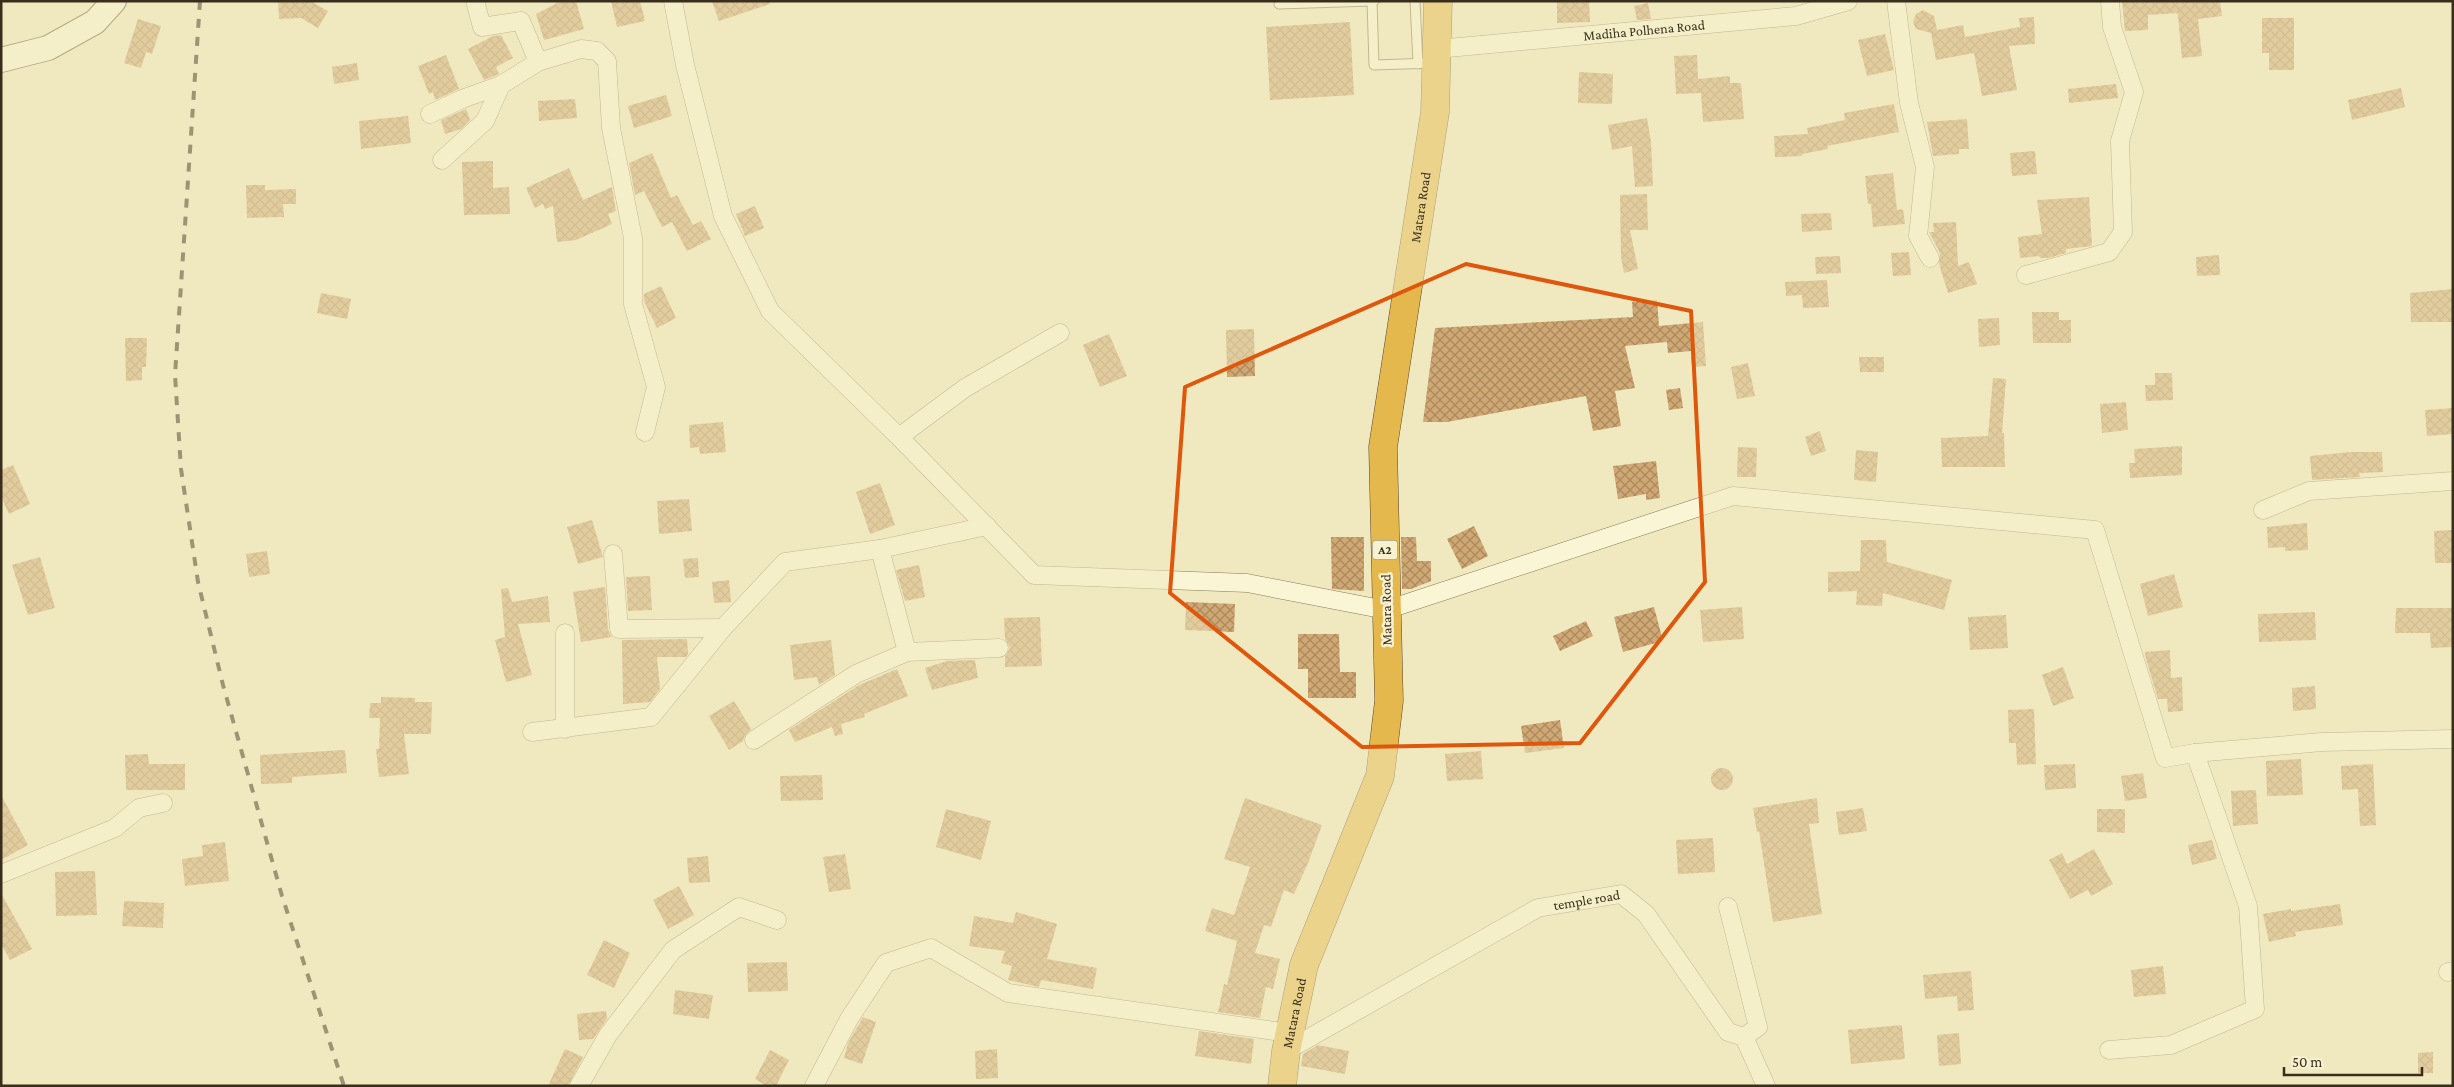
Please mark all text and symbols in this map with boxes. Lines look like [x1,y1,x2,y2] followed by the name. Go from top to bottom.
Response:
[1583,16,1706,44] street label: Madiha Polhena Road
[1407,170,1434,244] street label: Matara Road
[1372,540,1398,560] road number: A2
[1377,574,1395,646] street label: Matara Road
[1552,886,1622,913] street label: temple road
[1279,976,1309,1050] street label: Matara Road
[2284,1044,2422,1076] scale bar
[2292,1054,2322,1070] text: 50 m

